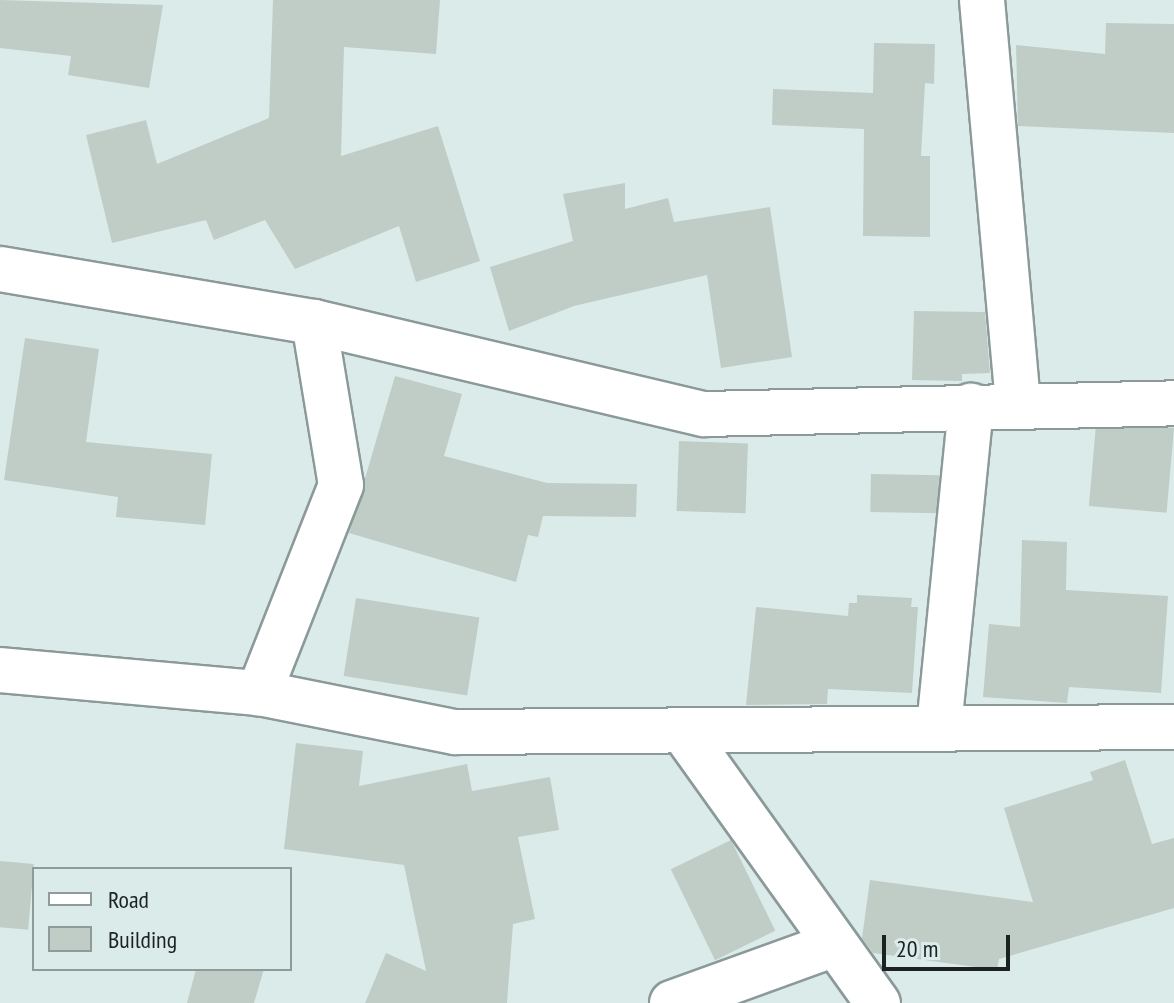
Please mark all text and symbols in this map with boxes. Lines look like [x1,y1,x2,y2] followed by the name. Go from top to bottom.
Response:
[32,867,292,971] legend
[108,884,149,915] text: Road
[886,919,1014,969] scale bar
[108,924,177,955] text: Building
[896,933,938,964] text: 20 m

